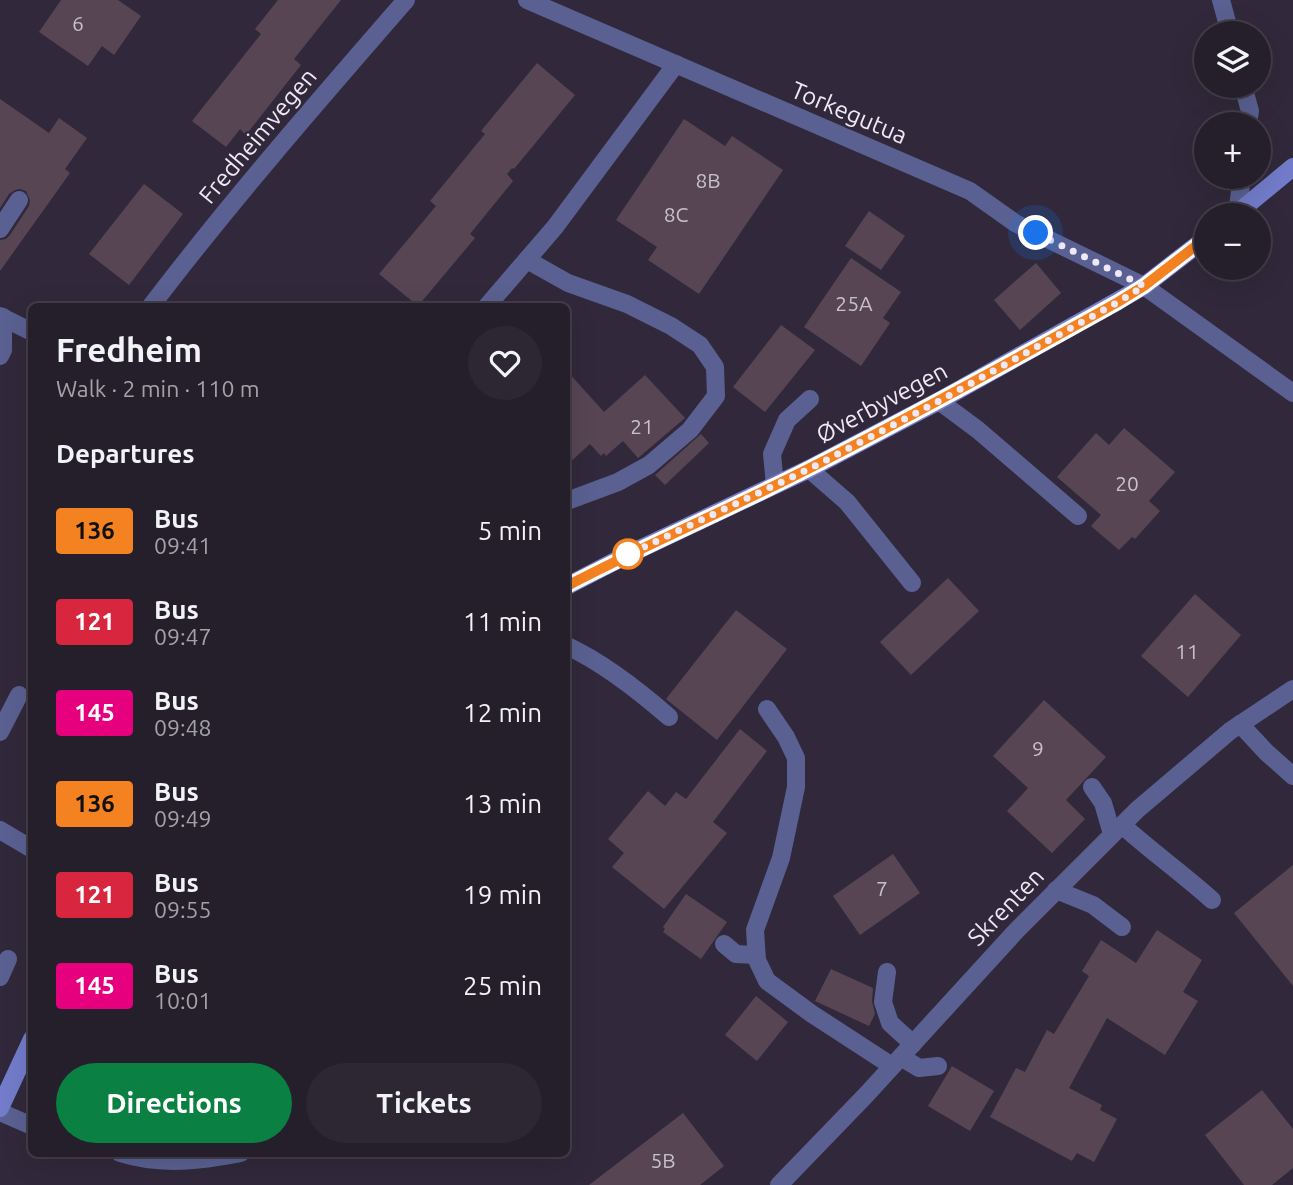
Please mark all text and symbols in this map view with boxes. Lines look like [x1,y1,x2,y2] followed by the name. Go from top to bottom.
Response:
[72,11,84,35] house number: 6
[1194,21,1271,280] map controls
[1194,21,1271,98] button: layers
[193,63,322,209] street label: Fredheimvegen
[787,76,911,149] street label: Torkegutua
[1194,112,1271,189] button: +
[695,168,721,192] house number: 8B
[664,202,688,226] house number: 8C
[1194,203,1271,280] button: −
[1018,215,1053,250] your location
[835,291,873,315] house number: 25A
[468,326,542,400] button: heart
[56,331,202,368] text: Fredheim
[812,357,952,448] street label: Øverbyvegen
[56,376,260,401] text: Walk · 2 min · 110 m
[630,414,654,438] house number: 21
[56,439,194,468] text: Departures
[1115,471,1139,495] house number: 20
[154,504,199,533] text: Bus
[478,516,542,545] text: 5 min
[74,517,115,544] text: 136
[154,533,212,558] text: 09:41
[613,539,643,569] unlabelled marker
[154,595,199,624] text: Bus
[463,607,542,636] text: 11 min
[74,608,115,635] text: 121
[154,624,212,649] text: 09:47
[1175,639,1199,663] house number: 11
[154,686,199,715] text: Bus
[463,698,542,727] text: 12 min
[74,699,115,726] text: 145
[154,715,212,740] text: 09:48
[1032,736,1044,760] house number: 9
[154,777,199,806] text: Bus
[463,789,542,818] text: 13 min
[74,790,115,817] text: 136
[154,806,212,831] text: 09:49
[962,862,1049,951] street label: Skrenten
[154,868,199,897] text: Bus
[876,876,888,900] house number: 7
[463,880,542,909] text: 19 min
[74,881,115,908] text: 121
[154,897,212,922] text: 09:55
[154,959,199,988] text: Bus
[463,971,542,1000] text: 25 min
[74,972,115,999] text: 145
[154,988,212,1013] text: 10:01
[56,1063,292,1143] button: Directions
[306,1063,542,1143] button: Tickets
[650,1148,676,1172] house number: 5B

